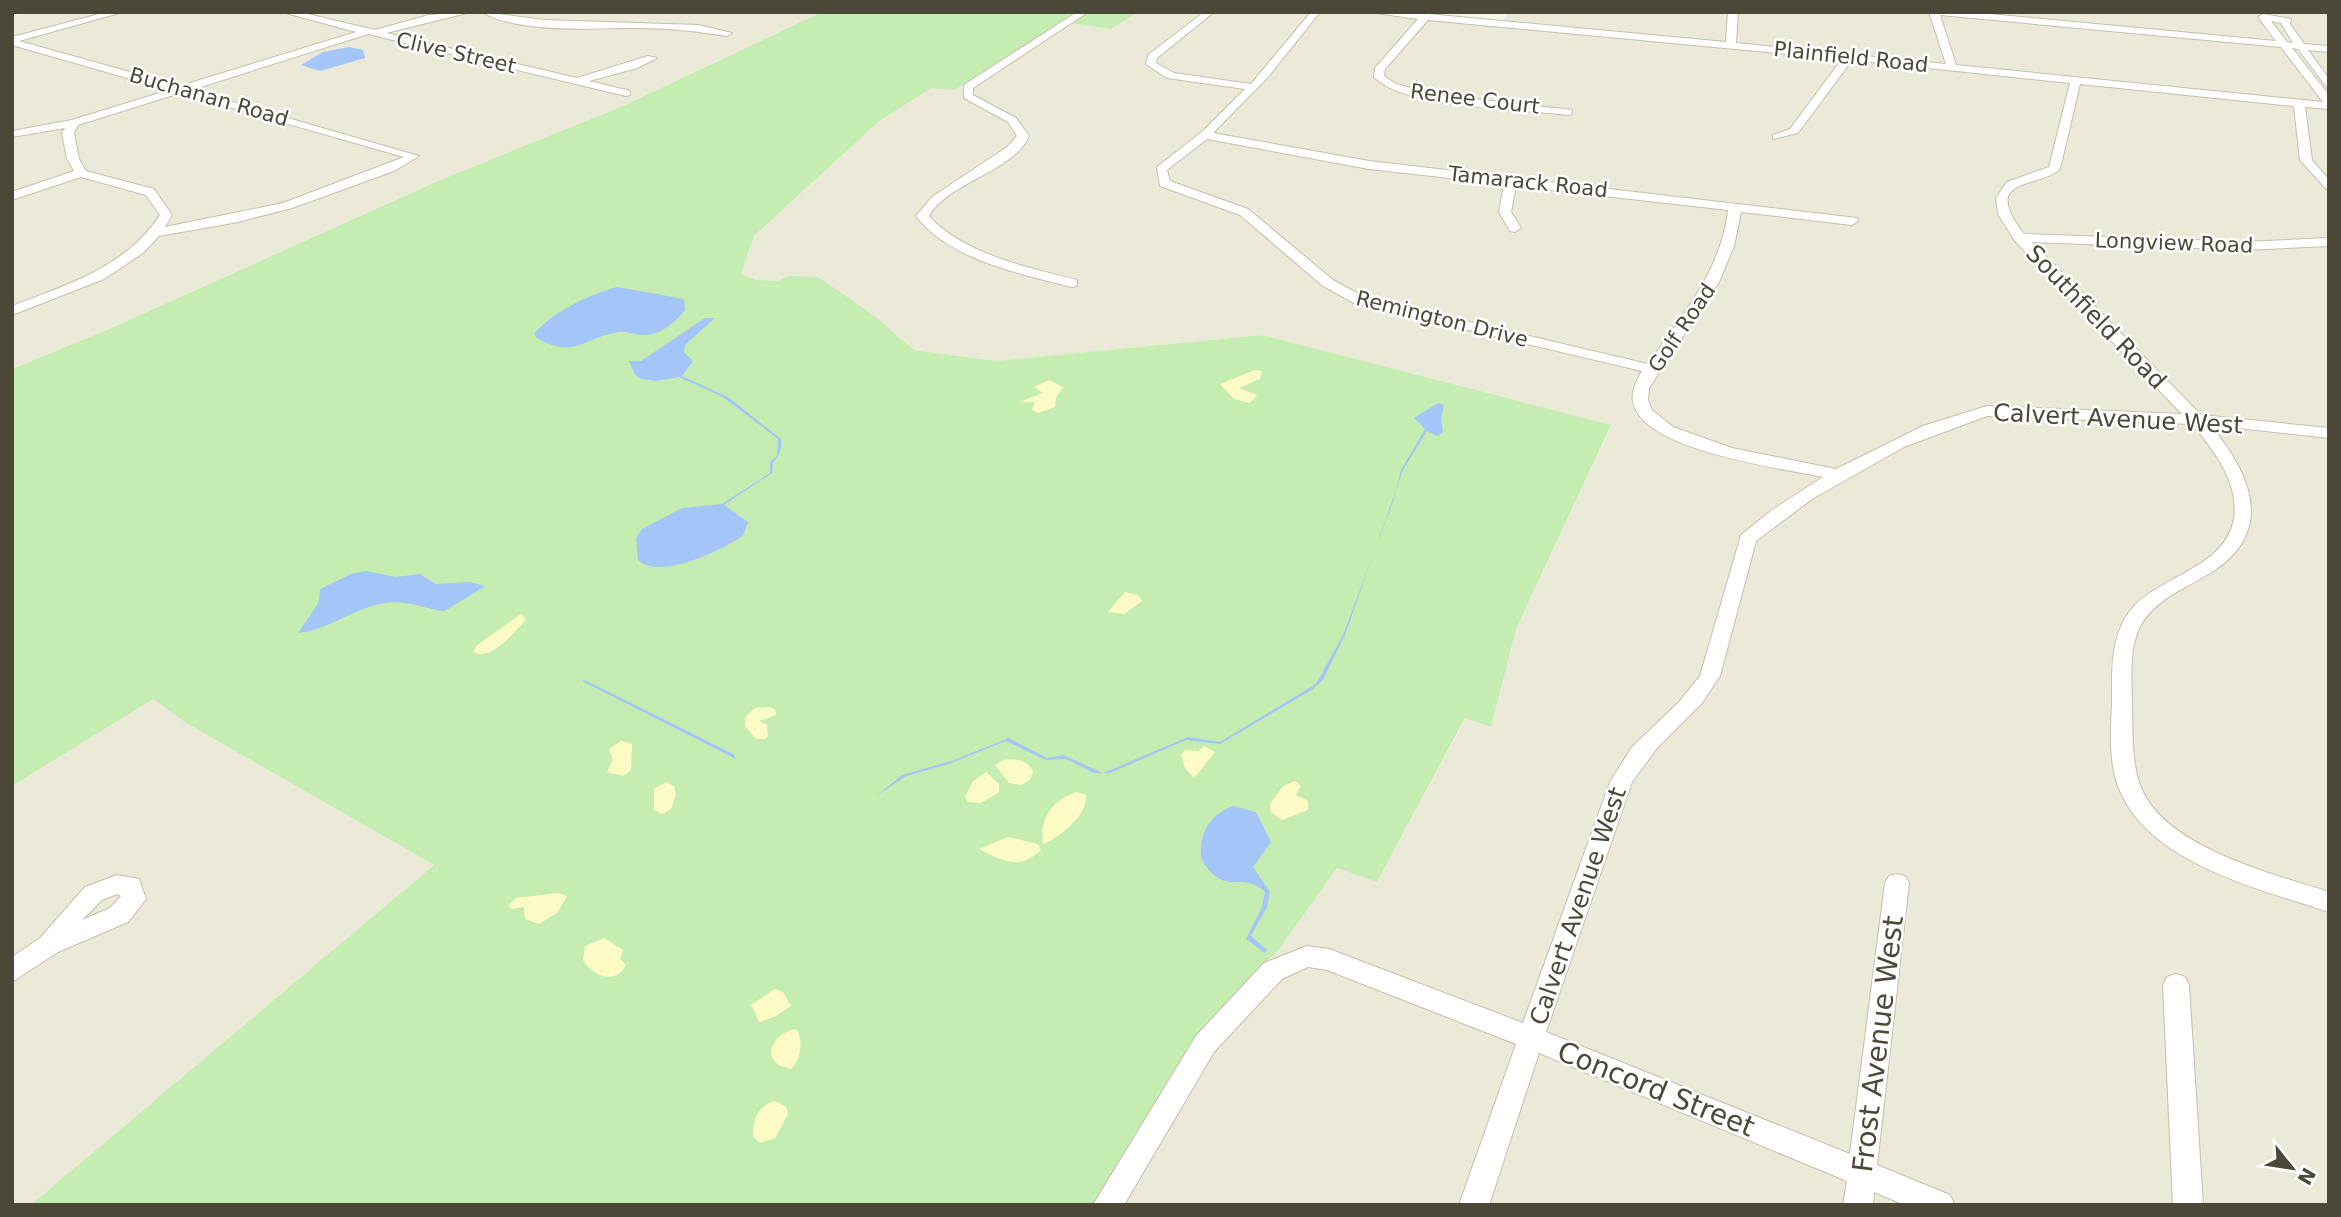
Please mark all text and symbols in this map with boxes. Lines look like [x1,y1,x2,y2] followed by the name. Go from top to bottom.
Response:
[394,28,518,78] street label: Clive Street
[1773,37,1929,77] street label: Plainfield Road
[127,63,291,131] street label: Buchanan Road
[1409,79,1541,119] street label: Renee Court
[1446,162,1609,202] street label: Tamarack Road
[2094,228,2254,258] street label: Longview Road
[2020,239,2172,395] street label: Southfield Road
[1644,279,1720,377] street label: Golf Road
[1353,286,1531,352] street label: Remington Drive
[1993,398,2243,440] street label: Calvert Avenue West
[1524,783,1632,1029] street label: Calvert Avenue West
[1846,914,1910,1174] street label: Frost Avenue West
[1553,1034,1759,1144] street label: Concord Street
[2257,1133,2327,1203] north arrow
[2293,1164,2320,1189] text: N

